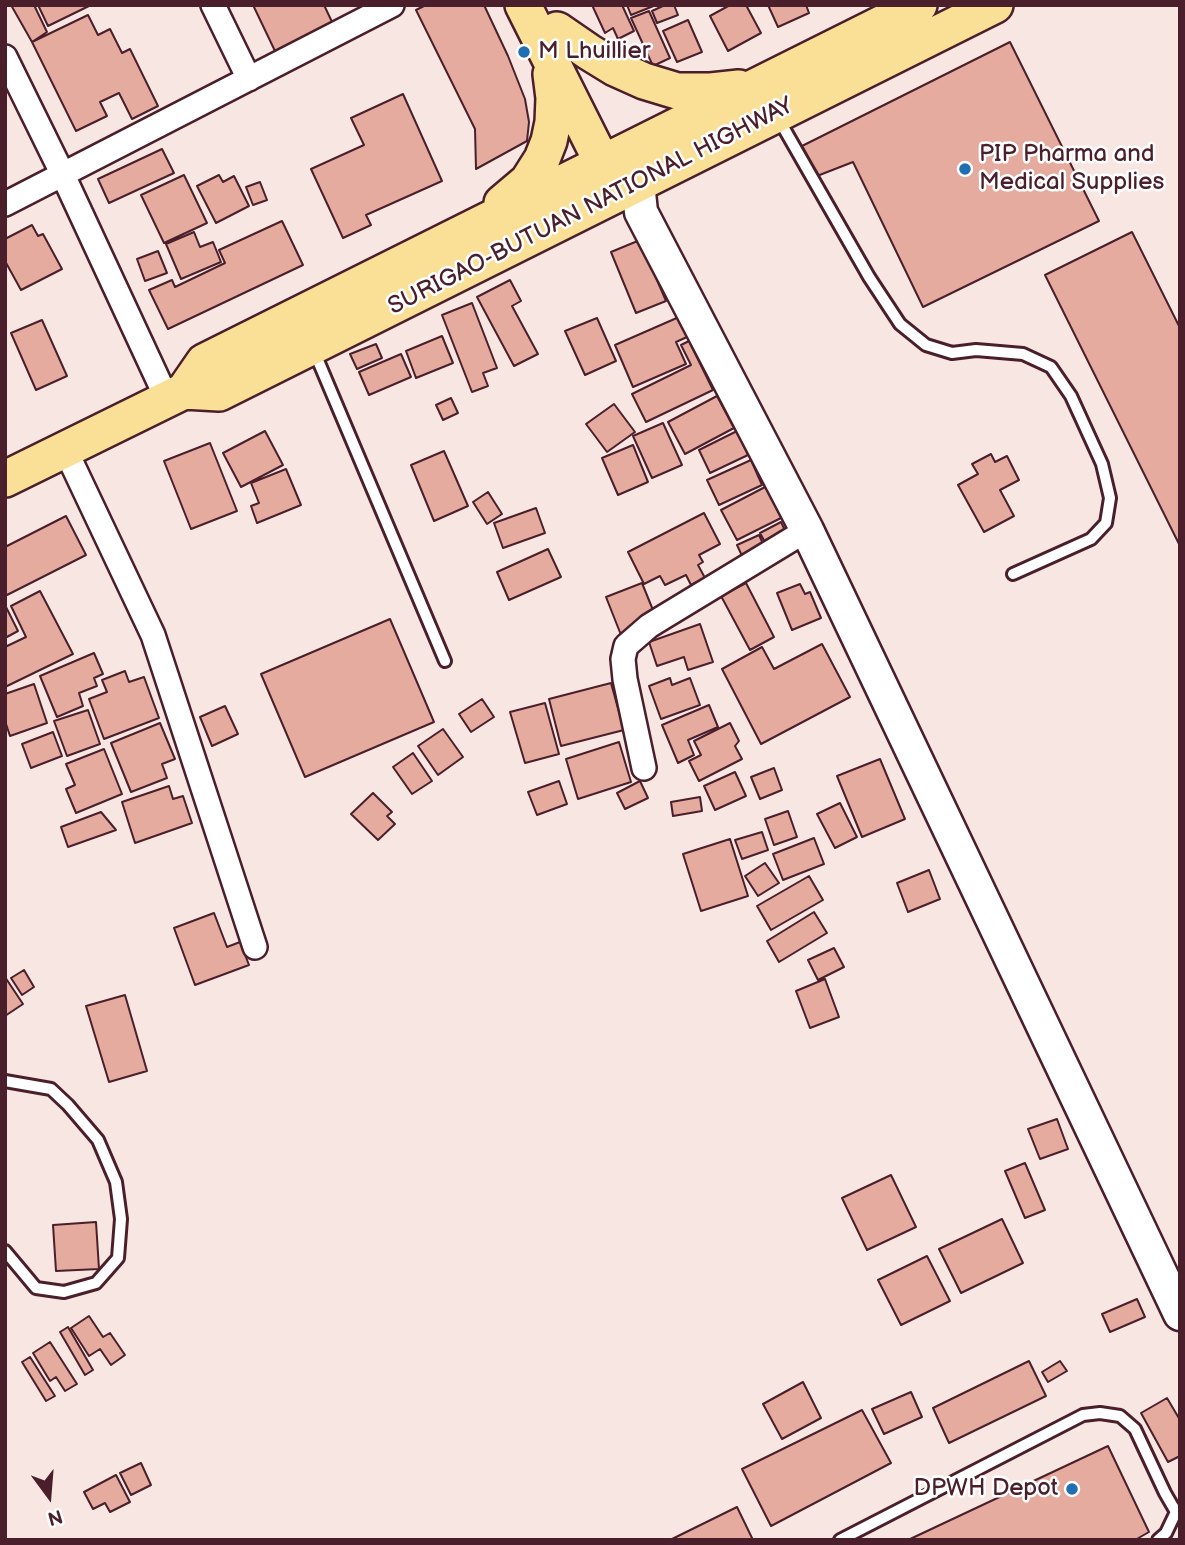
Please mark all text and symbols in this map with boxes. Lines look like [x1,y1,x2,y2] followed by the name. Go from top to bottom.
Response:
[538,38,650,66] place label: M Lhuillier
[516,44,532,60] marker: M Lhuillier
[384,92,798,322] street label: SURIGAO-BUTUAN NATIONAL HIGHWAY
[979,141,1164,197] place label: PIP Pharma and Medical Supplies
[957,161,973,177] marker: PIP Pharma and Medical Supplies
[14,1461,84,1531] north arrow
[913,1475,1058,1503] place label: DPWH Depot
[1064,1481,1080,1497] marker: DPWH Depot
[45,1504,65,1530] text: N

